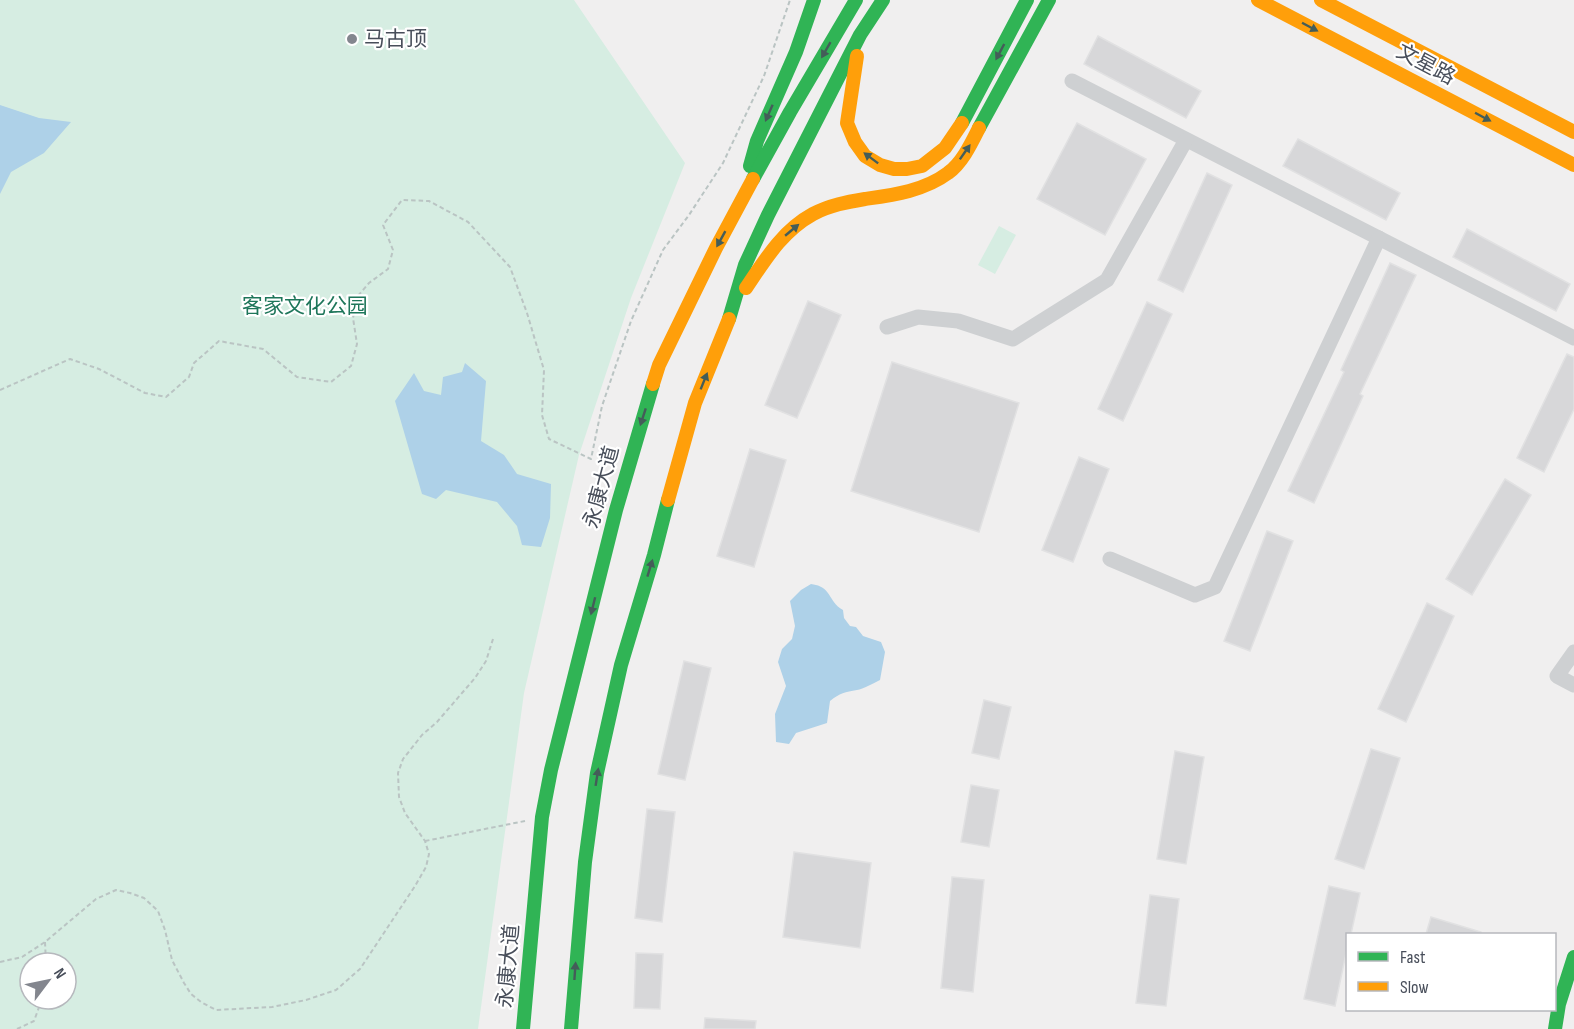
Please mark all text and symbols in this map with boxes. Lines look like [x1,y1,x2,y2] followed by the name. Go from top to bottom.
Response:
[1302,22,1319,32] one-way arrow
[364,27,427,52] place label: 马古顶
[345,32,359,46] marker: 马古顶
[1392,39,1459,90] street label: 文星路
[821,42,831,59] one-way arrow
[995,44,1005,61] one-way arrow
[764,104,774,122] one-way arrow
[1474,112,1492,122] one-way arrow
[959,145,971,161] one-way arrow
[863,153,878,165] one-way arrow
[784,223,800,236] one-way arrow
[716,231,726,248] one-way arrow
[242,294,368,319] park label: 客家文化公园
[699,371,709,389] one-way arrow
[638,408,647,426] one-way arrow
[579,443,624,531] street label: 永康大道
[646,559,655,577] one-way arrow
[588,597,597,615] one-way arrow
[593,767,602,786] one-way arrow
[492,923,525,1009] street label: 永康大道
[1346,933,1556,1011] legend
[1400,947,1426,968] text: Fast
[18,951,78,1011] north arrow
[571,961,580,980] one-way arrow
[49,965,70,983] text: N
[1400,977,1429,998] text: Slow

